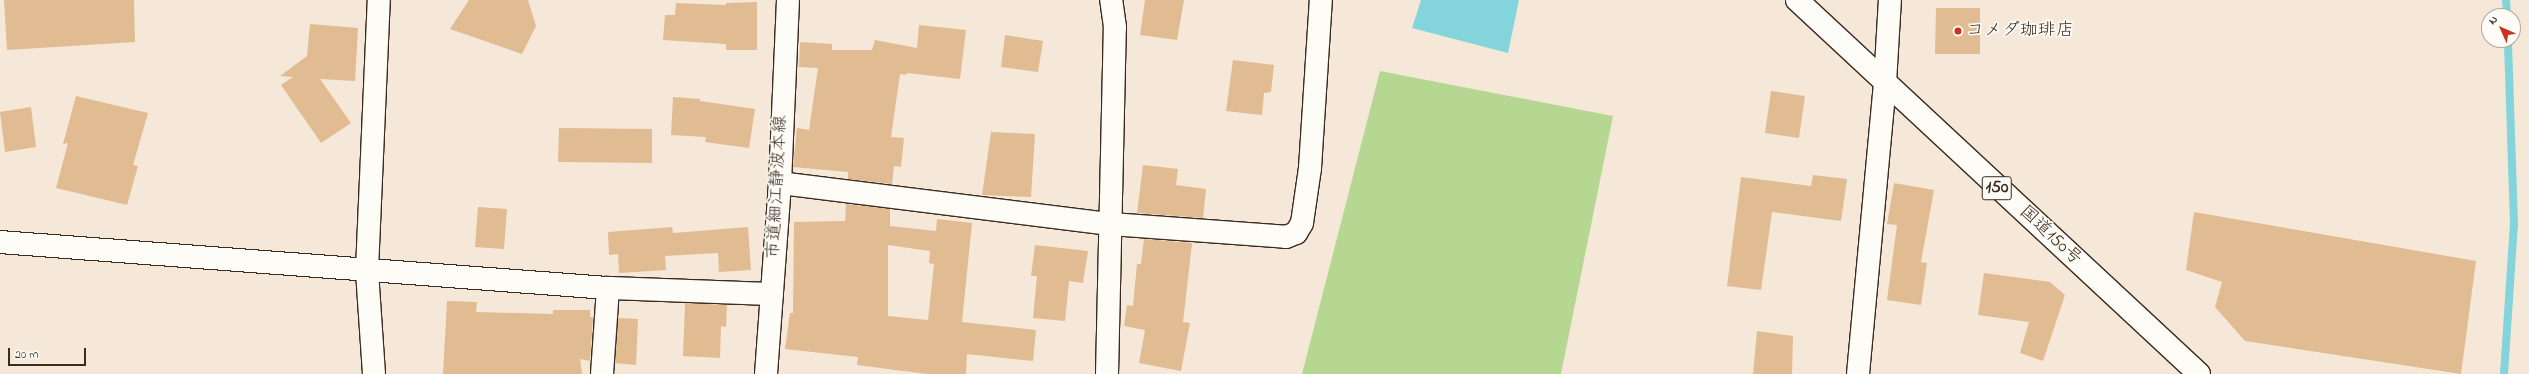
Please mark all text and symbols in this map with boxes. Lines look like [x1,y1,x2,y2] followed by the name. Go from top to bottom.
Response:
[2481,8,2521,48] north arrow
[2485,12,2502,29] text: N
[1966,20,2074,42] place label: コメダ珈琲店
[1953,26,1963,36] marker: コメダ珈琲店
[763,115,793,259] street label: 市道細江静波本線
[1981,173,2013,203] road number: 150
[2014,202,2086,270] street label: 国道150号
[10,340,88,366] scale bar
[15,346,38,364] text: 20 m

